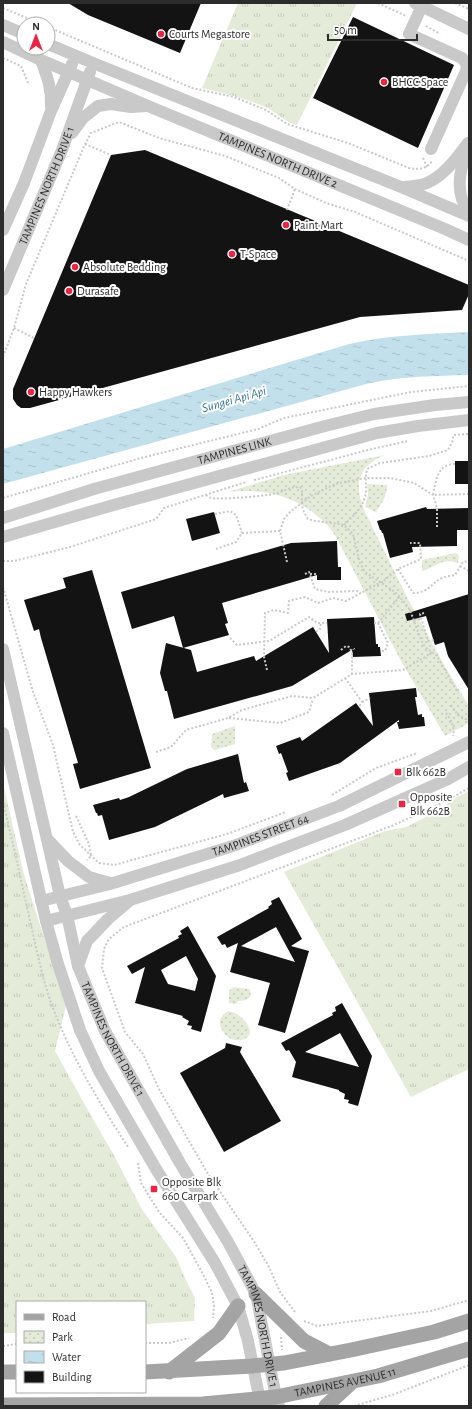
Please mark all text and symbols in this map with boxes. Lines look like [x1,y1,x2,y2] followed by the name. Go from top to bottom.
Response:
[16,16,56,56] north arrow
[328,16,417,42] scale bar
[32,21,40,32] text: N
[334,24,357,36] text: 50 m
[169,28,250,40] place label: Courts Megastore
[156,29,166,39] marker: Courts Megastore
[392,76,448,88] place label: BHCC Space
[379,77,389,87] marker: BHCC Space
[17,125,76,247] street label: TAMPINES NORTH DRIVE 1
[216,130,340,190] street label: TAMPINES NORTH DRIVE 2
[294,219,343,231] place label: Paint Mart
[281,220,291,230] marker: Paint Mart
[240,248,276,260] place label: T-Space
[227,249,237,259] marker: T-Space
[83,261,166,273] place label: Absolute Bedding
[70,262,80,272] marker: Absolute Bedding
[77,285,119,297] place label: Durasafe
[64,286,74,296] marker: Durasafe
[200,385,268,415] water label: Sungei Api Api
[39,386,112,399] place label: Happy Hawkers
[26,387,36,397] marker: Happy Hawkers
[196,435,273,466] street label: TAMPINES LINK
[406,766,446,778] place label: Blk 662B
[393,767,403,777] marker: Blk 662B
[410,791,452,817] place label: Opposite Blk 662B
[397,799,407,809] marker: Opposite Blk 662B
[211,812,310,858] street label: TAMPINES STREET 64
[79,980,147,1098] street label: TAMPINES NORTH DRIVE 1
[162,1176,222,1202] place label: Opposite Blk 660 Carpark
[149,1184,159,1194] marker: Opposite Blk 660 Carpark
[236,1263,280,1388] street label: TAMPINES NORTH DRIVE 1
[16,1301,146,1393] legend
[52,1311,76,1323] text: Road
[52,1331,73,1343] text: Park
[52,1351,81,1363] text: Water
[293,1365,397,1399] street label: TAMPINES AVENUE 11
[52,1371,92,1383] text: Building

